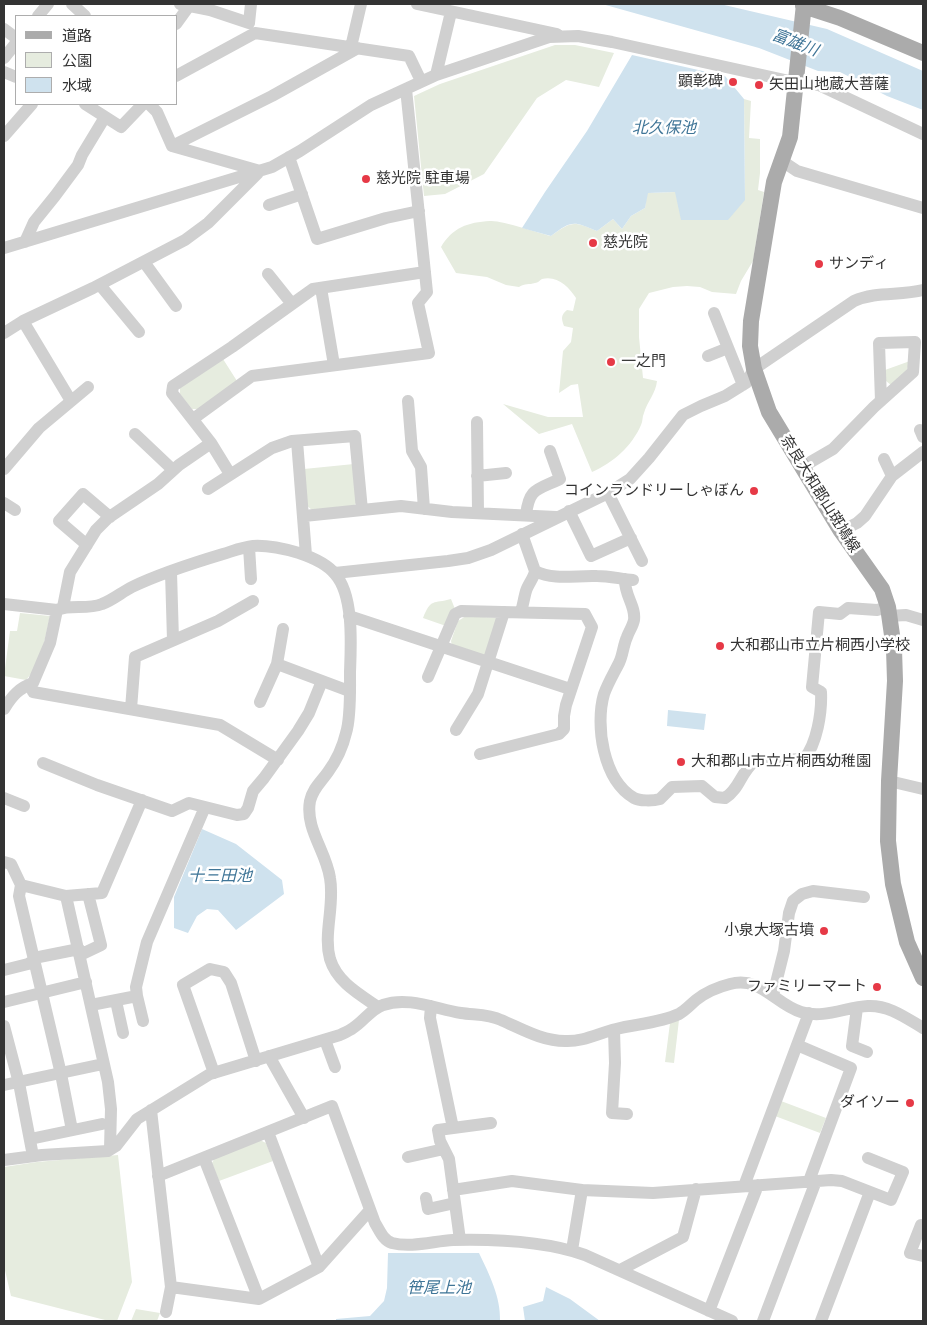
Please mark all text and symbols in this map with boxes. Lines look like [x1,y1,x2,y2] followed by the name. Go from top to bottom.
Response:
[15,15,178,105] legend
[769,25,821,61] water label: 富雄川
[62,27,92,45] text: 道路
[62,52,92,70] text: 公園
[678,73,723,91] place label: 顕彰碑
[727,76,739,88] marker: 顕彰碑
[769,76,889,94] place label: 矢田山地蔵大菩薩
[62,77,92,95] text: 水域
[753,79,765,91] marker: 矢田山地蔵大菩薩
[632,118,696,138] water label: 北久保池
[376,170,470,188] place label: 慈光院 駐車場
[360,173,372,185] marker: 慈光院 駐車場
[603,234,648,252] place label: 慈光院
[587,237,599,249] marker: 慈光院
[829,255,889,273] place label: サンディ
[813,258,825,270] marker: サンディ
[621,353,666,371] place label: 一之門
[605,356,617,368] marker: 一之門
[777,432,863,556] street label: 奈良大和郡山斑鳩線
[564,482,744,500] place label: コインランドリーしゃぼん
[748,485,760,497] marker: コインランドリーしゃぼん
[730,637,910,655] place label: 大和郡山市立片桐西小学校
[714,640,726,652] marker: 大和郡山市立片桐西小学校
[691,753,871,771] place label: 大和郡山市立片桐西幼稚園
[675,756,687,768] marker: 大和郡山市立片桐西幼稚園
[188,866,252,886] water label: 十三田池
[724,922,814,940] place label: 小泉大塚古墳
[818,925,830,937] marker: 小泉大塚古墳
[747,978,867,996] place label: ファミリーマート
[871,981,883,993] marker: ファミリーマート
[840,1094,900,1112] place label: ダイソー
[904,1097,916,1109] marker: ダイソー
[407,1278,471,1298] water label: 笹尾上池

